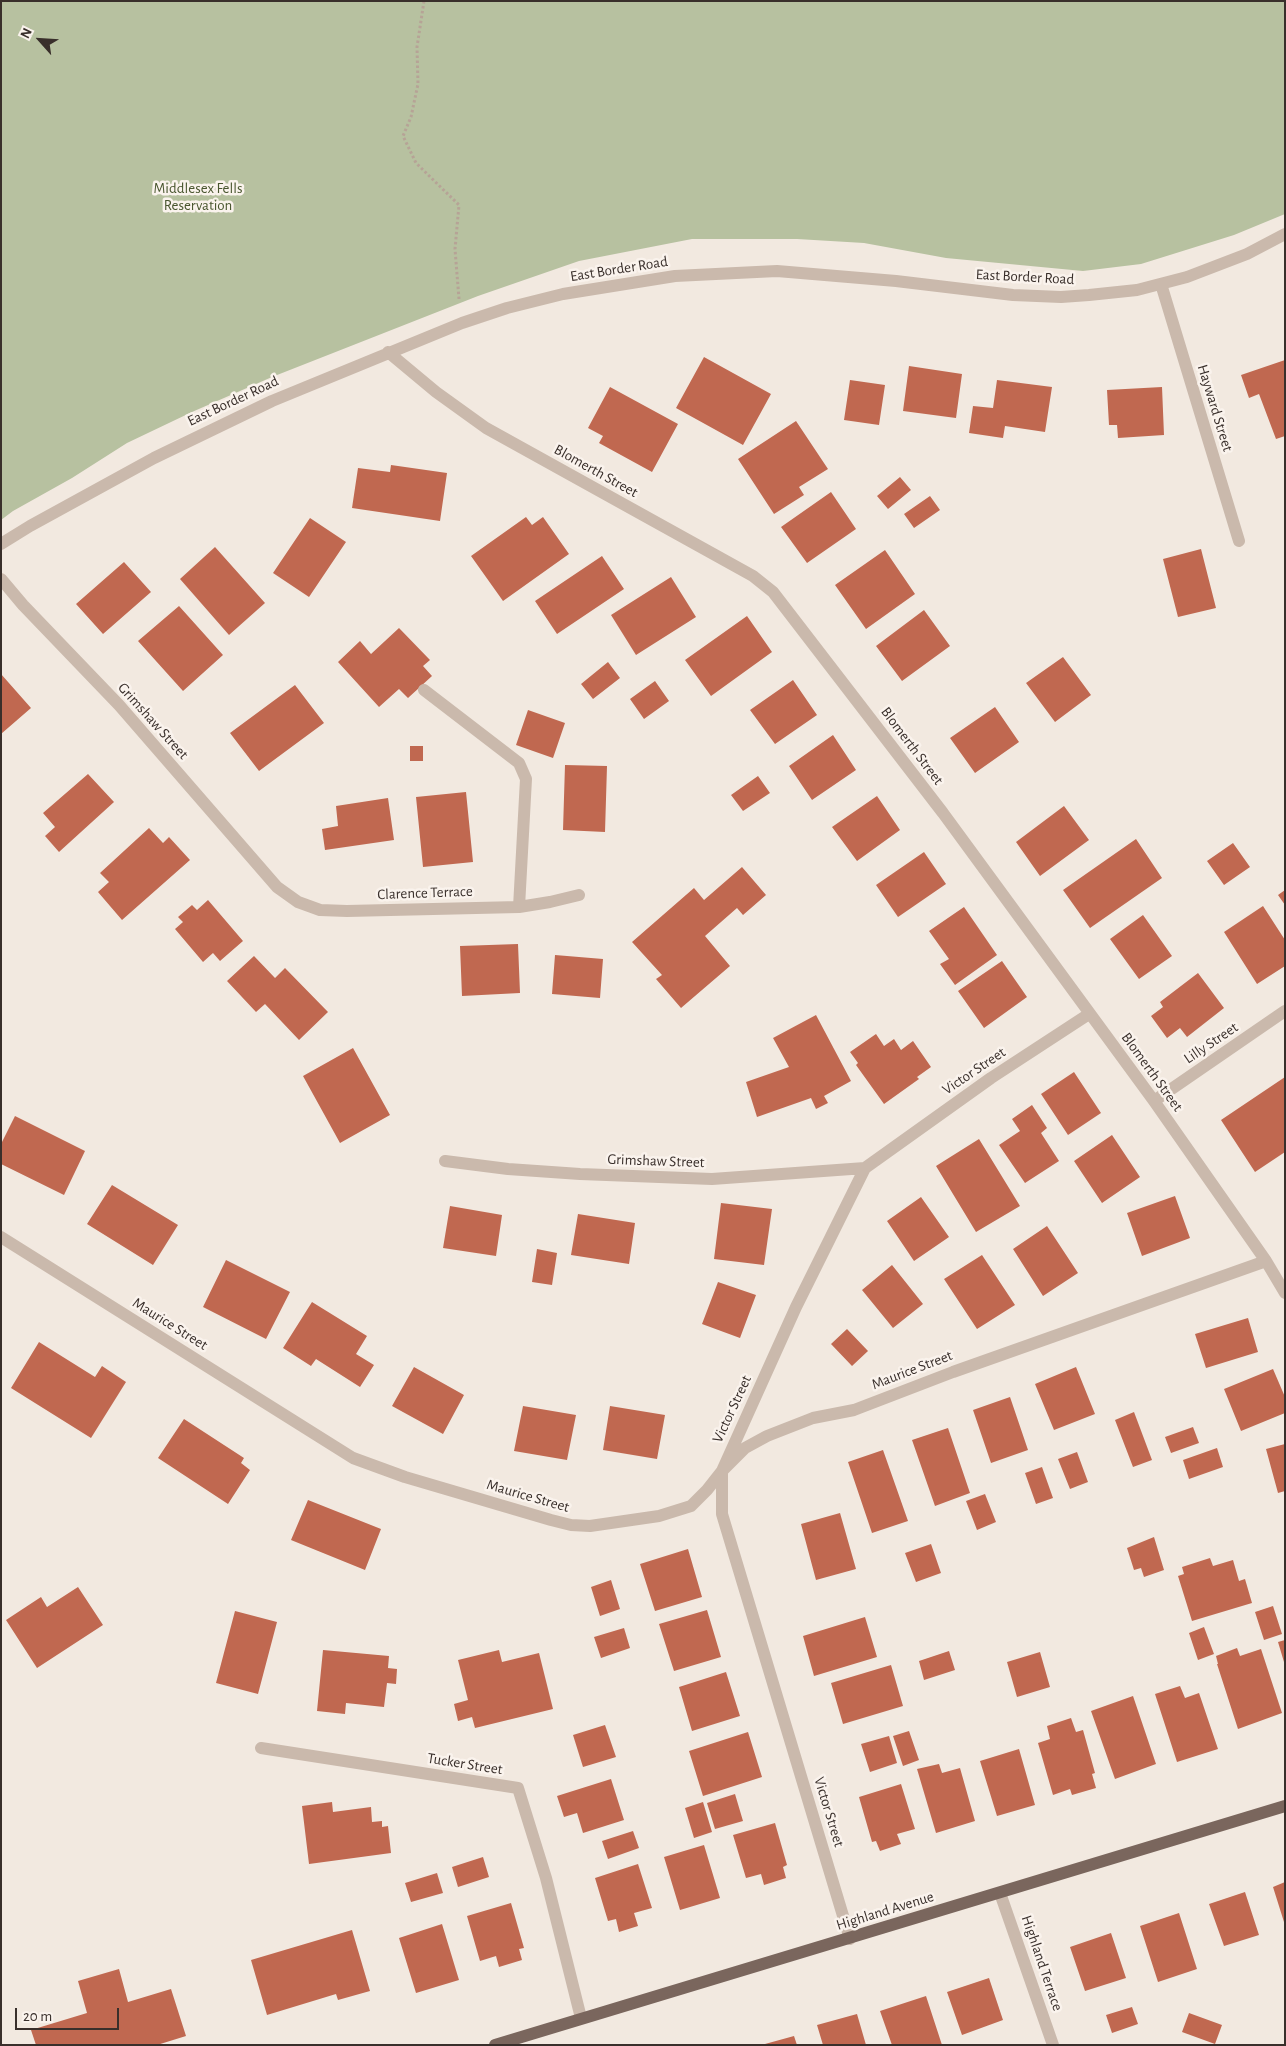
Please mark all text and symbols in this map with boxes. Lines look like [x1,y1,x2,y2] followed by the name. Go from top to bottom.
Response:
[15,15,65,65] north arrow
[18,26,35,41] text: N
[154,179,242,214] park label: Middlesex Fells Reservation
[569,252,669,286] street label: East Border Road
[975,265,1075,289] street label: East Border Road
[1193,362,1237,454] street label: Hayward Street
[185,372,281,430] street label: East Border Road
[551,441,641,501] street label: Blomerth Street
[114,679,192,763] street label: Grimshaw Street
[877,703,947,789] street label: Blomerth Street
[377,882,473,904] street label: Clarence Terrace
[1180,1018,1242,1068] street label: Lilly Street
[1117,1029,1187,1115] street label: Blomerth Street
[939,1043,1009,1099] street label: Victor Street
[607,1150,705,1172] street label: Grimshaw Street
[129,1294,211,1354] street label: Maurice Street
[869,1346,955,1394] street label: Maurice Street
[709,1372,755,1446] street label: Victor Street
[485,1476,571,1516] street label: Maurice Street
[426,1749,504,1779] street label: Tucker Street
[810,1775,848,1849] street label: Victor Street
[834,1888,936,1934] street label: Highland Avenue
[1017,1913,1067,2013] street label: Highland Terrace
[18,1998,121,2030] scale bar
[23,2009,52,2024] text: 20 m

